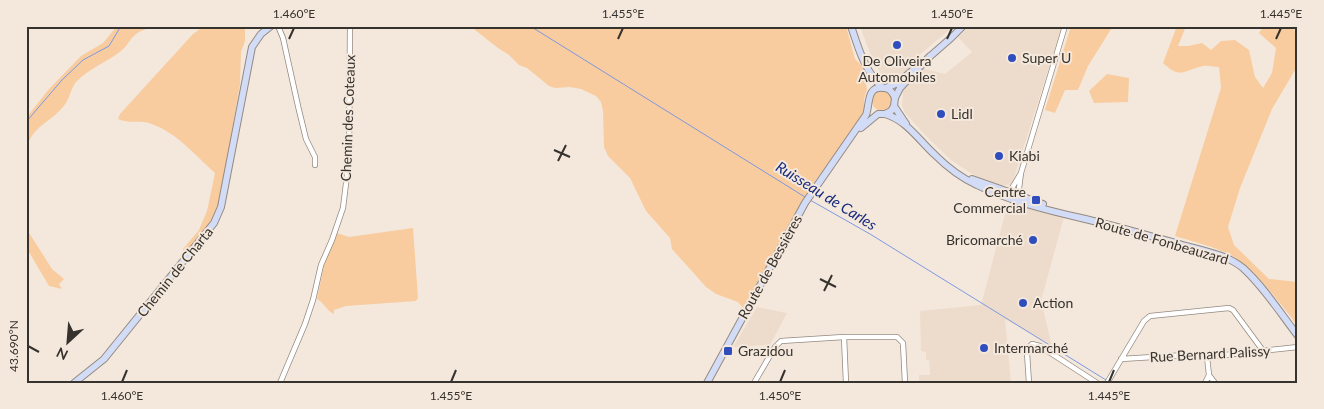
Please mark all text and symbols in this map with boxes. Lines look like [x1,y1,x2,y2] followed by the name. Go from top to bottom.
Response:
[273,6,315,21] text: 1.460°E
[602,6,644,21] text: 1.455°E
[931,6,973,21] text: 1.450°E
[1260,6,1302,21] text: 1.445°E
[891,39,903,51] marker: De Oliveira Automobiles
[1022,49,1071,66] place label: Super U
[858,52,936,85] place label: De Oliveira Automobiles
[1006,52,1018,64] marker: Super U
[337,54,358,182] street label: Chemin des Coteaux
[951,105,973,122] place label: Lidl
[935,108,947,120] marker: Lidl
[1009,147,1040,164] place label: Kiabi
[993,150,1005,162] marker: Kiabi
[773,157,880,233] water label: Ruisseau de Carles
[953,183,1026,216] place label: Centre Commercial
[1030,194,1042,206] marker: Centre Commercial
[734,212,805,322] street label: Route de Bessières
[1094,213,1231,268] street label: Route de Fonbeauzard
[133,223,216,320] street label: Chemin de Charta
[946,231,1023,248] place label: Bricomarché
[1027,234,1039,246] marker: Bricomarché
[1033,294,1073,311] place label: Action
[1017,297,1029,309] marker: Action
[42,316,92,366] north arrow
[6,320,21,372] text: 43.690°N
[994,339,1068,356] place label: Intermarché
[738,342,793,359] place label: Grazidou
[978,342,990,354] marker: Intermarché
[1149,342,1271,365] street label: Rue Bernard Palissy
[54,344,71,364] text: N
[722,345,734,357] marker: Grazidou
[101,388,143,403] text: 1.460°E
[430,388,472,403] text: 1.455°E
[759,388,801,403] text: 1.450°E
[1088,388,1130,403] text: 1.445°E

